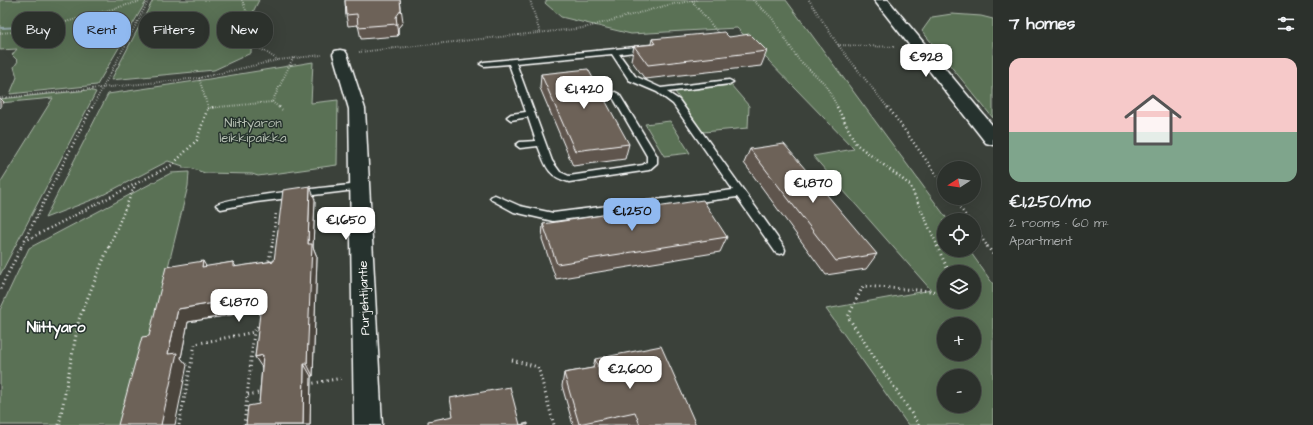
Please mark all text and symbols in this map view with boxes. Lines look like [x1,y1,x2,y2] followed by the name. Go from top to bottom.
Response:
[12,12,65,48] chip: Buy
[73,12,131,48] chip: Rent
[139,12,209,48] chip: Filters
[217,12,273,48] chip: New
[1009,12,1075,36] text: 7 homes
[1275,13,1297,35] icon: filters
[902,44,950,78] pin: €928
[909,48,943,66] text: €928
[551,76,617,110] pin: €1,420
[565,80,603,98] text: €1,420
[1117,84,1189,156] icon: home
[219,114,287,147] park label: Niittyaron leikkipaikka
[937,161,981,205] north arrow
[937,161,981,413] map controls
[780,170,846,204] pin: €1,870
[794,174,832,192] text: €1,870
[1009,190,1091,214] text: €1,250/mo
[599,198,665,232] pin: €1,250
[612,202,652,220] text: €1,250
[313,207,379,241] pin: €1,650
[326,211,366,229] text: €1,650
[937,213,981,257] button: locate
[1009,214,1109,232] text: 2 rooms · 60 m²
[1009,232,1073,250] text: Apartment
[354,260,374,336] street label: Purjehtijantie
[937,265,981,309] button: layers
[206,289,272,323] pin: €1,870
[220,293,258,311] text: €1,870
[27,317,86,339] district label: Niittyaro
[937,317,981,361] button: +
[597,356,663,390] pin: €2,600
[608,360,652,378] text: €2,600
[937,369,981,413] button: −

